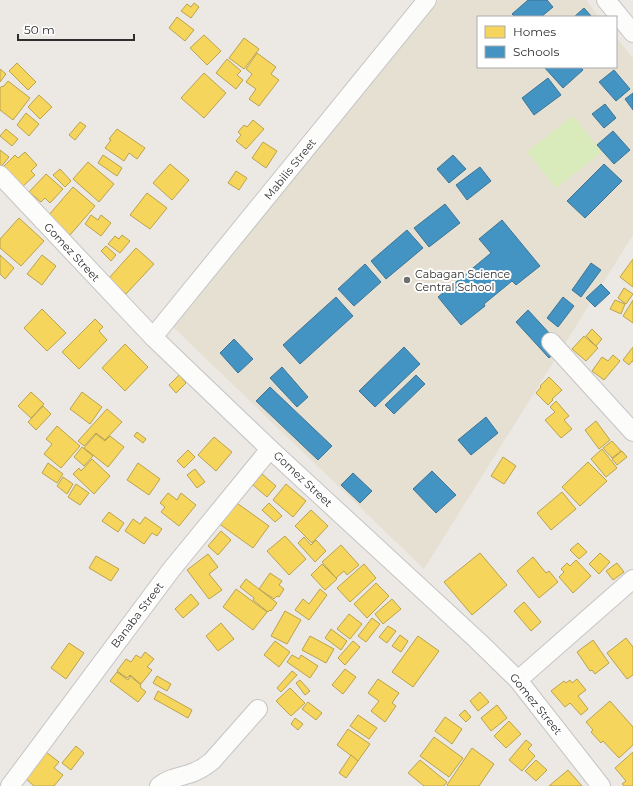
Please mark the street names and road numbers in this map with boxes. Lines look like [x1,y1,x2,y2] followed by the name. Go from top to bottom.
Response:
[261,135,319,202] street label: Mabilis Street
[41,220,103,285] street label: Gomez Street
[271,448,336,510] street label: Gomez Street
[108,579,167,651] street label: Banaba Street
[507,670,566,738] street label: Gomez Street

